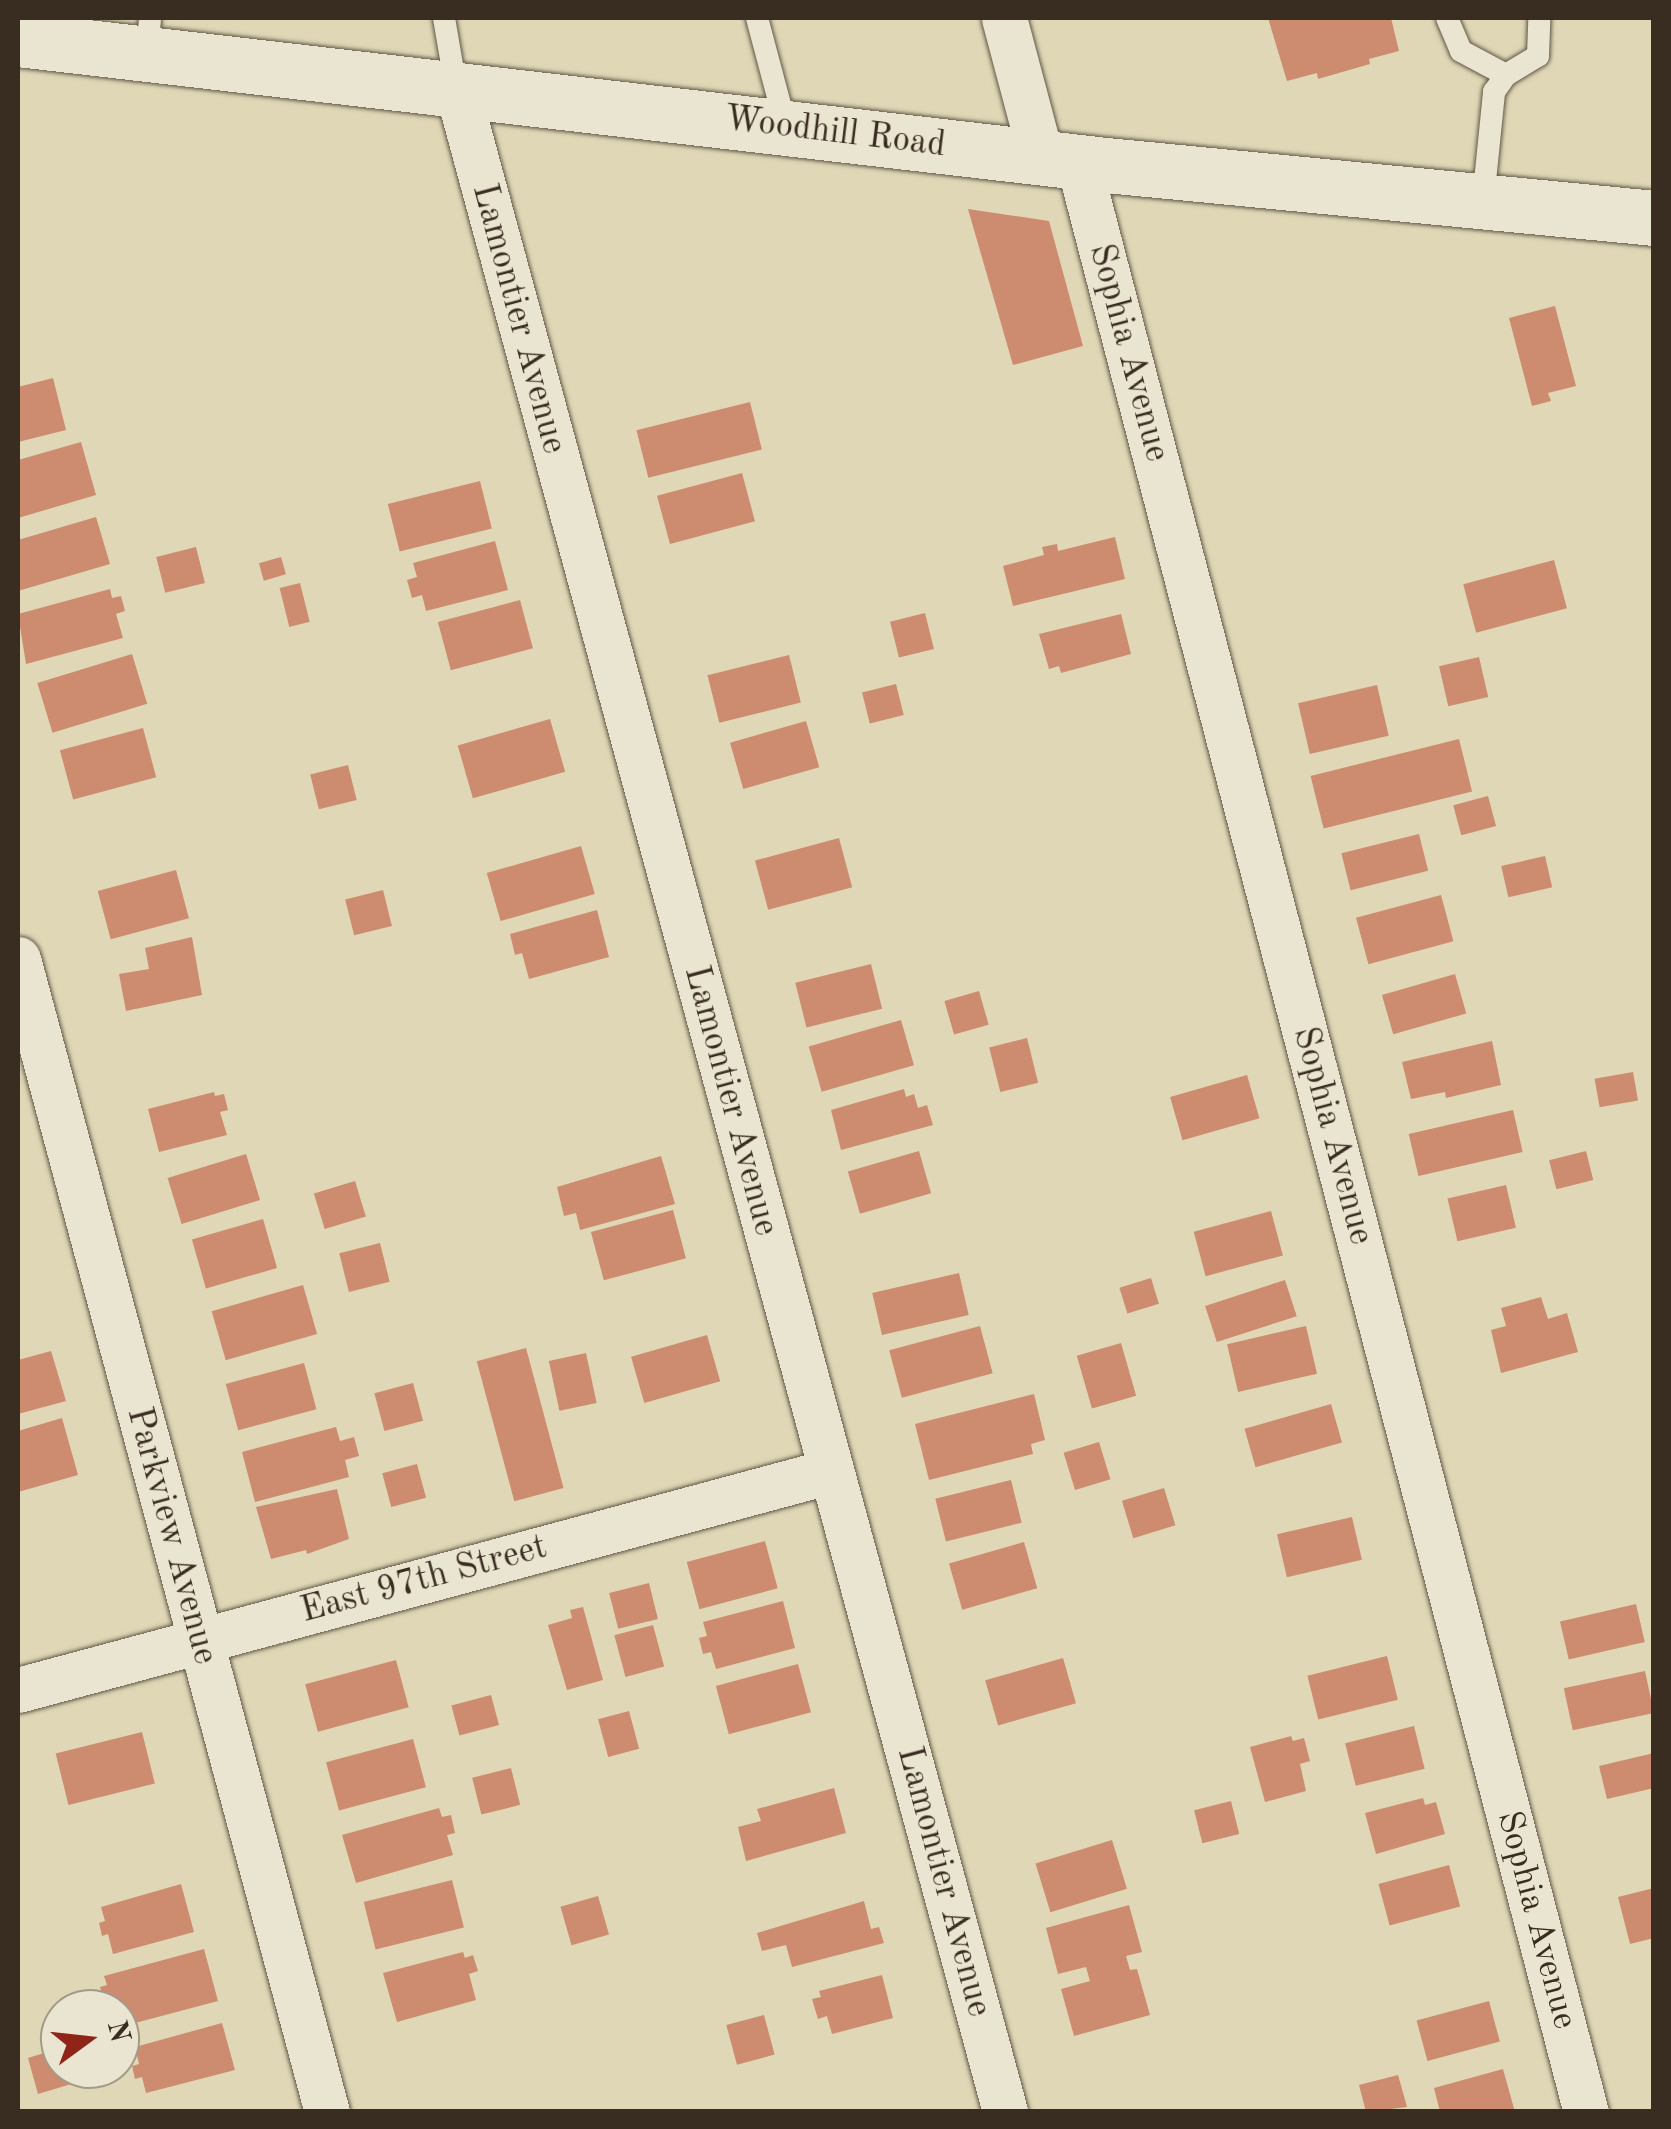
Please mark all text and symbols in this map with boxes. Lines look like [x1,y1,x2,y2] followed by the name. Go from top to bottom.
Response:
[722,99,948,167] street label: Woodhill Road
[462,179,574,459] street label: Lamontier Avenue
[1079,239,1177,467] street label: Sophia Avenue
[674,961,786,1241] street label: Lamontier Avenue
[1283,1022,1381,1250] street label: Sophia Avenue
[117,1403,225,1669] street label: Parkview Avenue
[296,1527,552,1633] street label: East 97th Street
[887,1742,999,2022] street label: Lamontier Avenue
[1487,1806,1585,2034] street label: Sophia Avenue
[40,1989,140,2089] north arrow
[101,2018,133,2046] text: N

